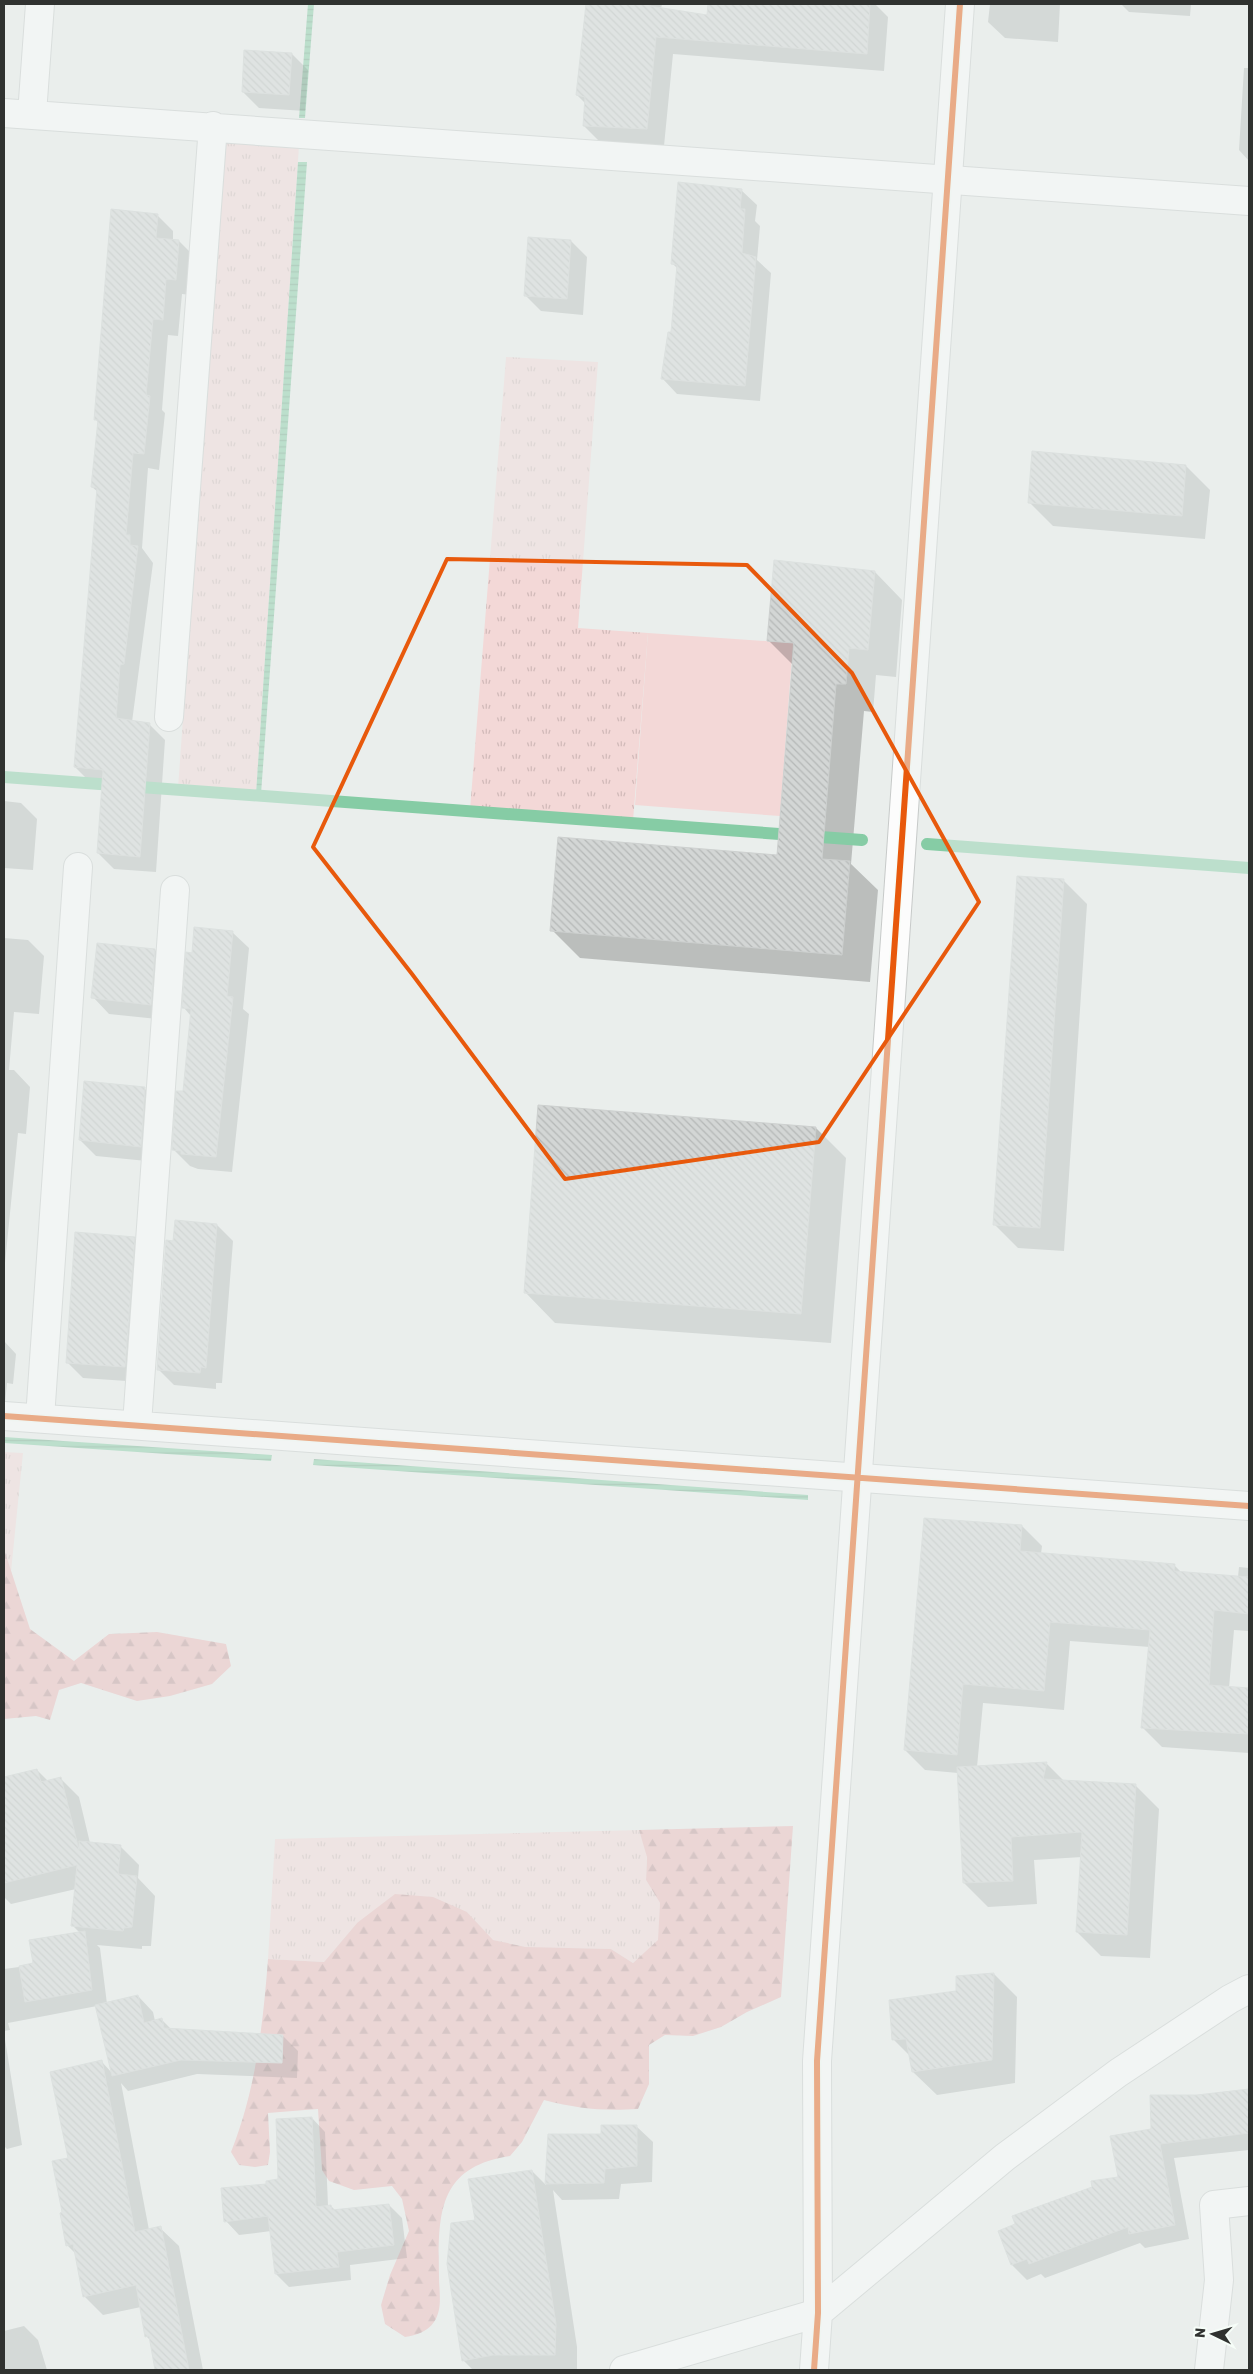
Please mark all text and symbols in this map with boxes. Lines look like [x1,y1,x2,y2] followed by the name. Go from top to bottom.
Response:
[1188,2309,1238,2359] north arrow
[1192,2327,1209,2339] text: N

